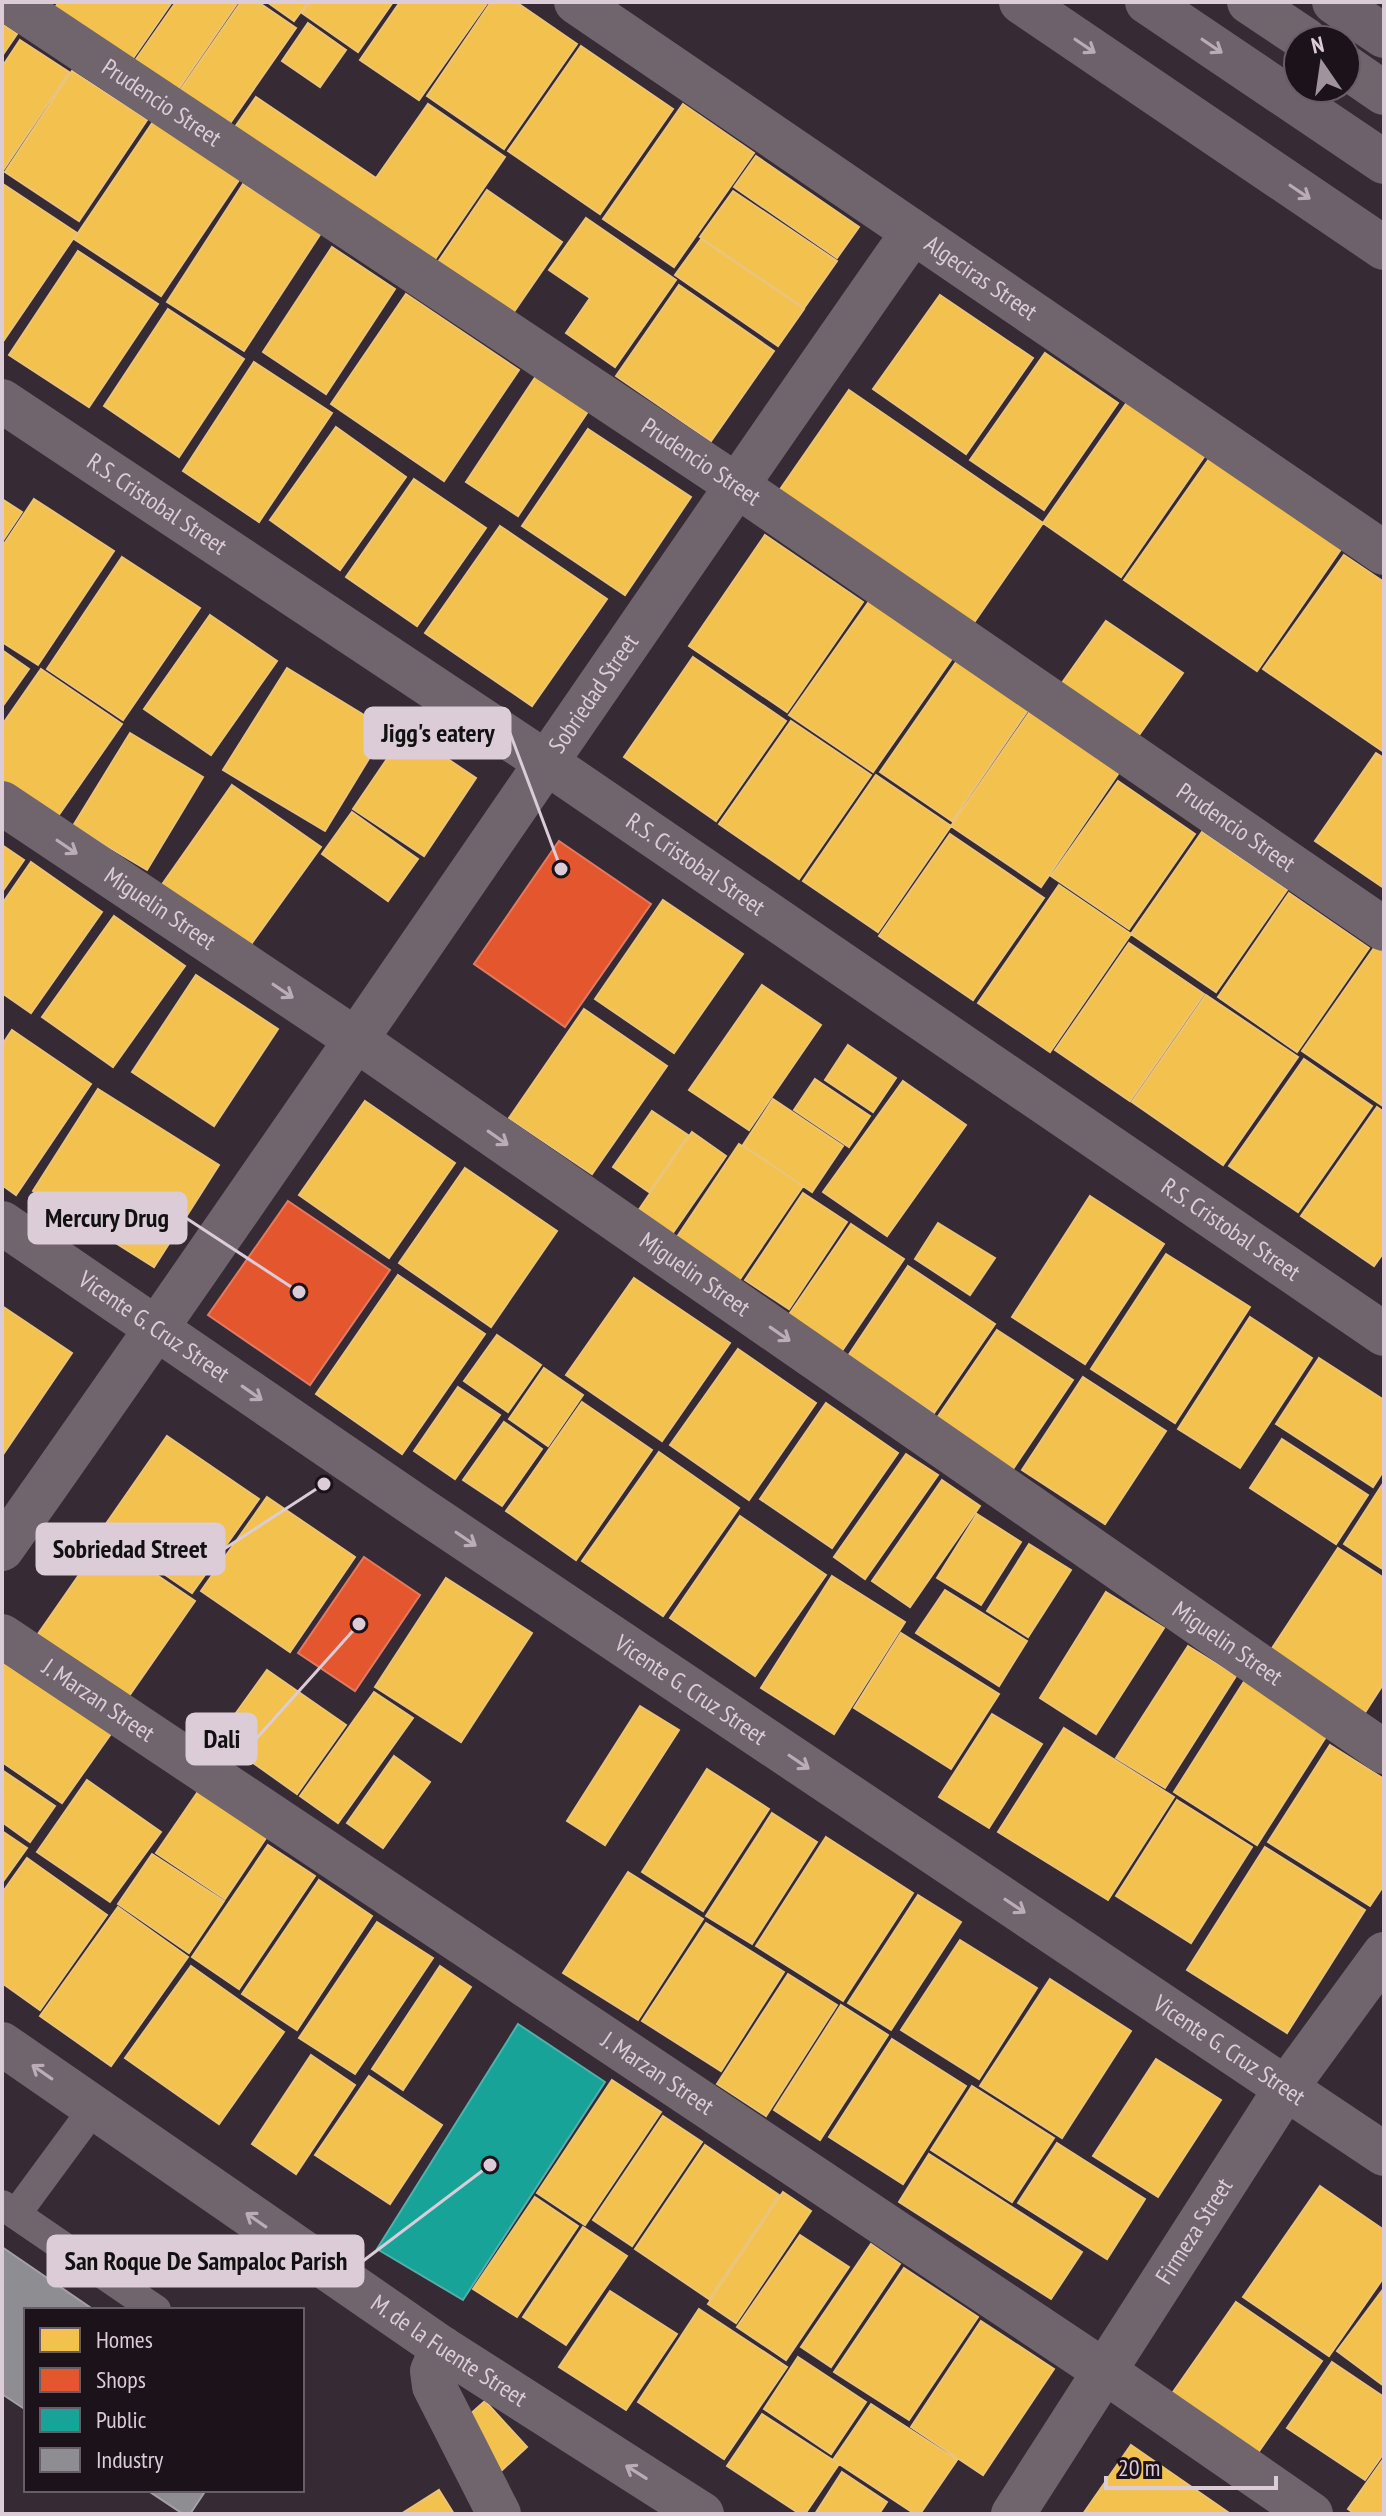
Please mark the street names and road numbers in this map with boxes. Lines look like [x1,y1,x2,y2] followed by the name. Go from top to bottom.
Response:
[96,52,228,153] street label: Prudencio Street
[919,228,1044,327] street label: Algeciras Street
[636,410,767,513] street label: Prudencio Street
[81,446,233,561] street label: R.S. Cristobal Street
[541,627,645,759] street label: Sobriedad Street
[1171,776,1302,879] street label: Prudencio Street
[620,805,772,922] street label: R.S. Cristobal Street
[99,860,222,957] street label: Miguelin Street
[1156,1171,1307,1288] street label: R.S. Cristobal Street
[634,1225,757,1323] street label: Miguelin Street
[72,1263,236,1389] street label: Vicente G. Cruz Street
[1167,1594,1289,1692] street label: Miguelin Street
[608,1627,773,1752] street label: Vicente G. Cruz Street
[36,1651,161,1749] street label: J. Marzan Street
[1147,1987,1312,2112] street label: Vicente G. Cruz Street
[595,2024,720,2122] street label: J. Marzan Street
[1148,2172,1240,2290] street label: Firmeza Street
[365,2288,533,2413] street label: M. de la Fuente Street

